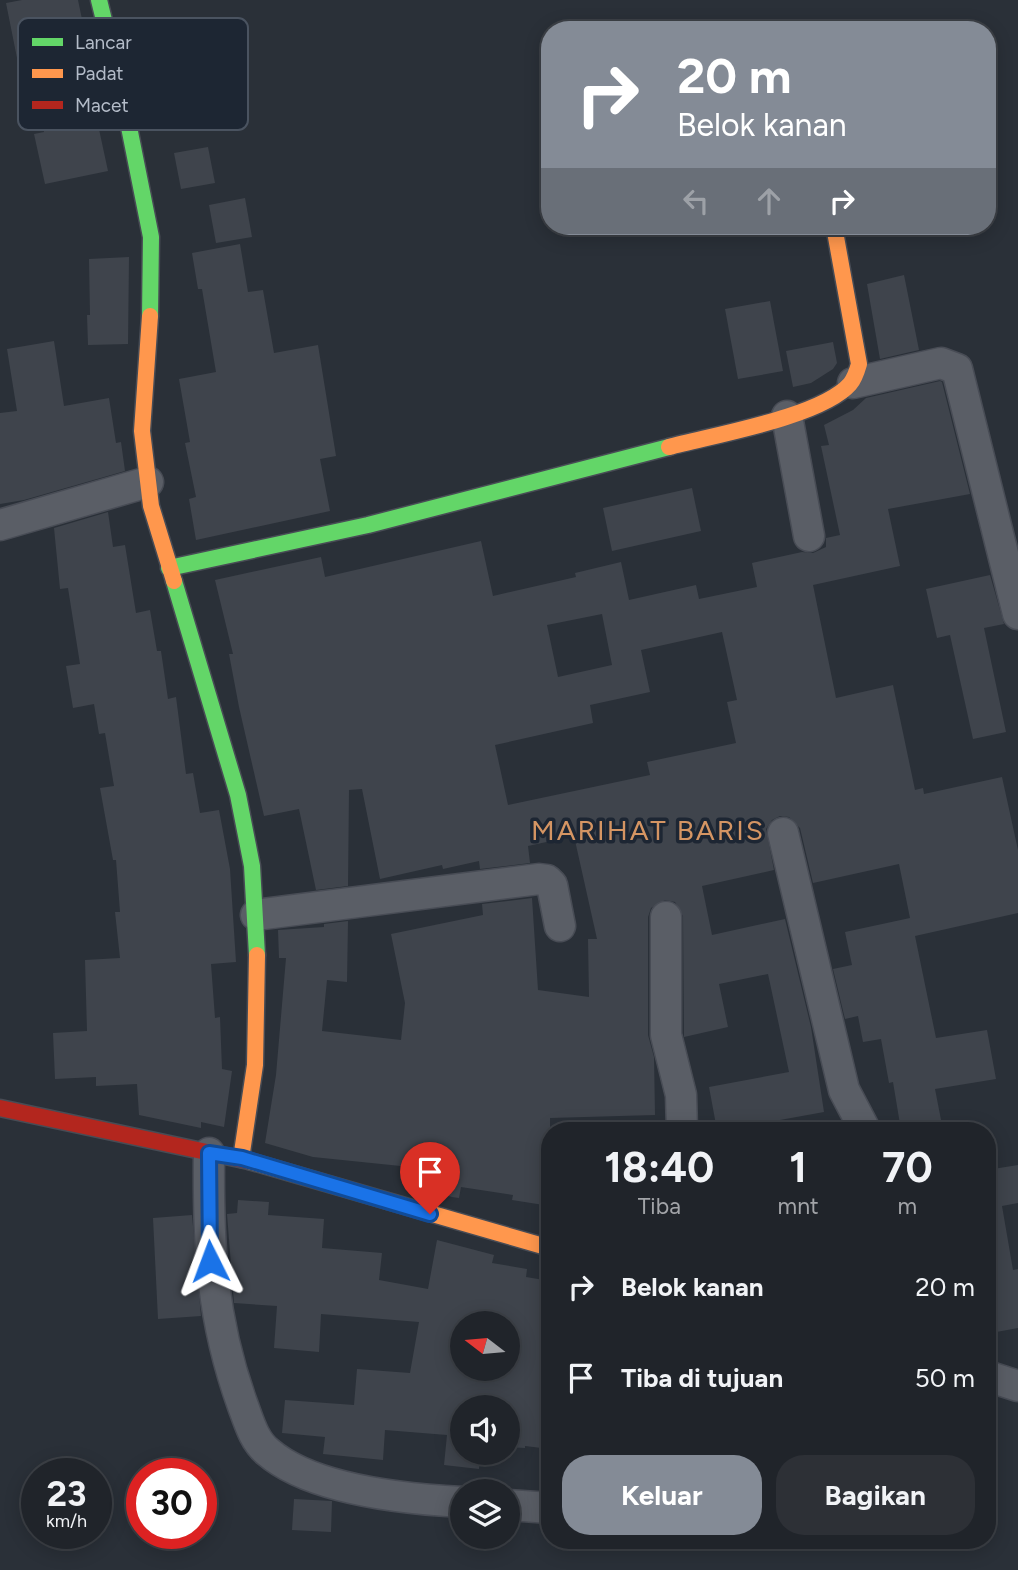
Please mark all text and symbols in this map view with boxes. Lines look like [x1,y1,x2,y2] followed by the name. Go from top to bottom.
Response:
[18,18,248,130] legend
[75,31,132,54] text: Lancar
[677,46,792,105] text: 20 m
[562,49,653,140] icon: right
[75,62,124,85] text: Padat
[75,94,129,117] text: Macet
[677,106,847,144] text: Belok kanan
[677,182,715,220] icon: left
[750,182,788,220] icon: ahead
[823,182,861,220] icon: right
[531,813,765,847] district label: MARIHAT BARIS
[400,1142,460,1214] pin
[604,1142,714,1193] text: 18:40
[789,1142,807,1193] text: 1
[882,1142,933,1193] text: 70
[411,1153,449,1191] icon: arrive
[638,1192,681,1220] text: Tiba
[778,1192,819,1220] text: mnt
[898,1192,917,1220] text: m
[173,1224,247,1298] position arrow
[562,1268,600,1306] icon: right
[621,1271,764,1303] text: Belok kanan
[915,1271,975,1303] text: 20 m
[450,1311,520,1381] north arrow
[450,1311,520,1549] map controls
[562,1359,600,1397] icon: arrive
[621,1362,783,1394] text: Tiba di tujuan
[915,1362,975,1394] text: 50 m
[450,1395,520,1465] button: sound
[562,1455,762,1535] button: Keluar
[776,1455,975,1535] button: Bagikan
[126,1458,217,1549] speed limit sign: 30
[47,1473,86,1515] text: 23
[450,1479,520,1549] button: layers
[46,1510,87,1532] text: km/h

